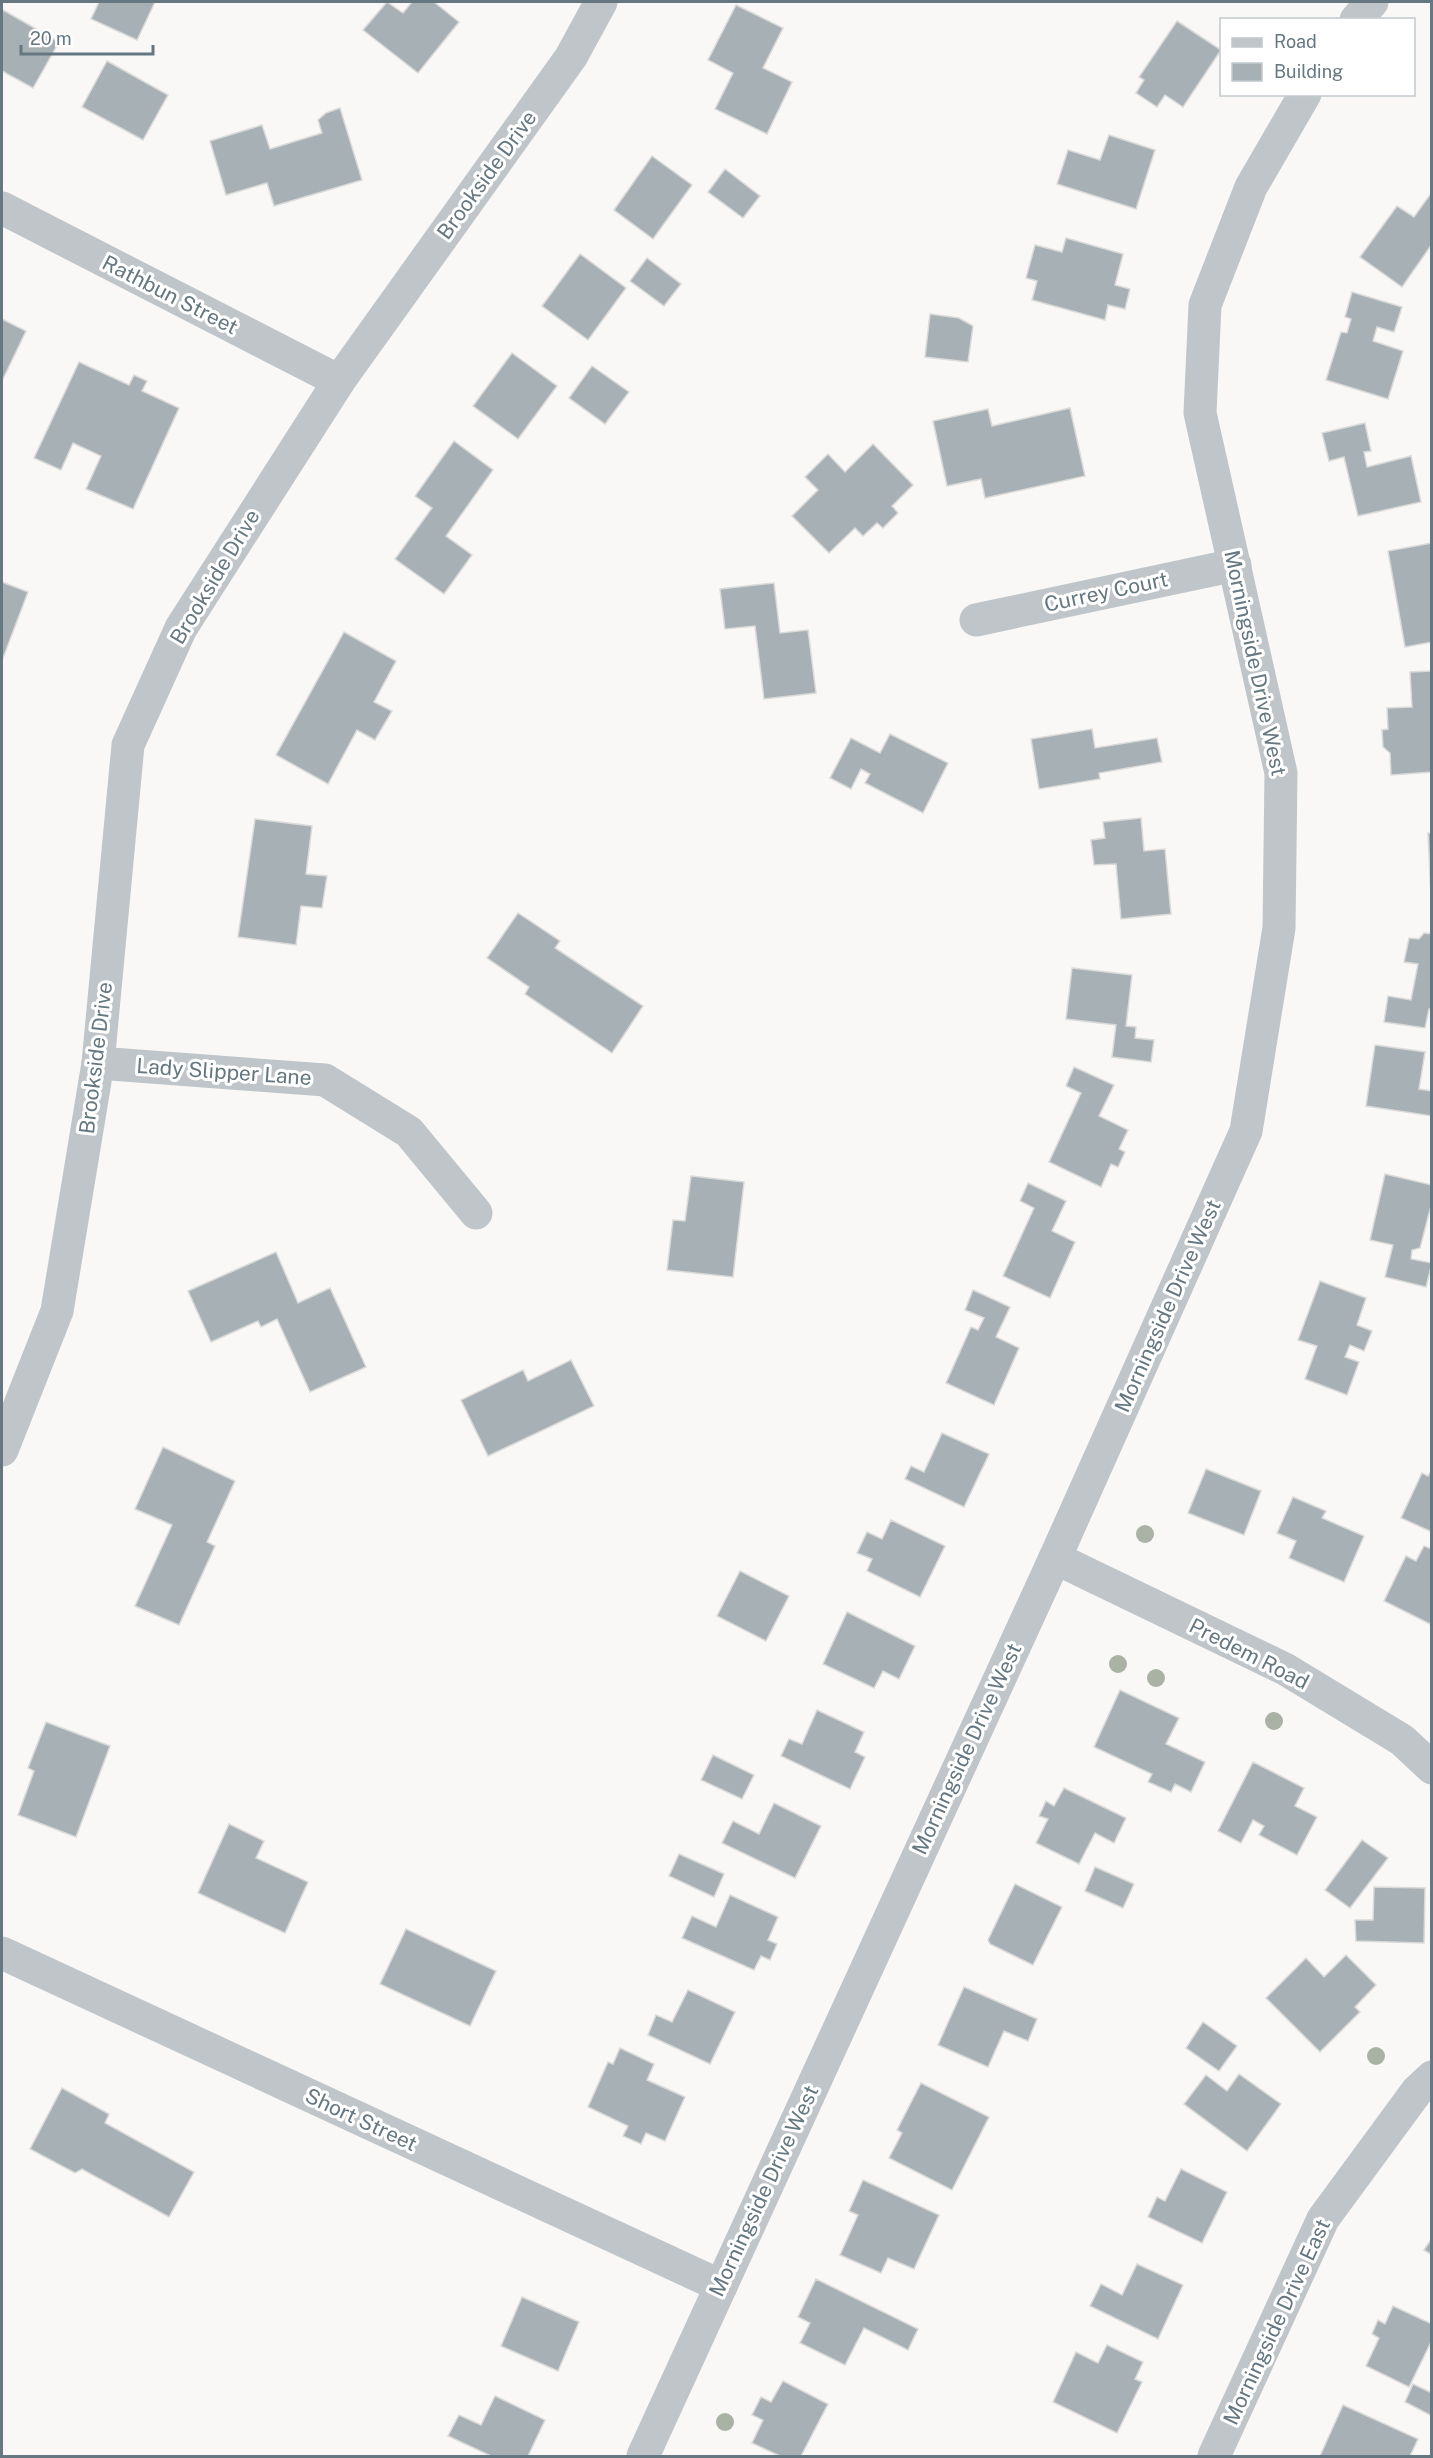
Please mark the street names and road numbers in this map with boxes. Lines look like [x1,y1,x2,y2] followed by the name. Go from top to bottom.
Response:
[432,106,542,244] street label: Brookside Drive
[98,250,242,339] street label: Rathbun Street
[164,505,265,649] street label: Brookside Drive
[1219,548,1292,778] street label: Morningside Drive West
[1042,566,1170,617] street label: Currey Court
[74,981,117,1135] street label: Brookside Drive
[136,1053,312,1090] street label: Lady Slipper Lane
[1109,1196,1226,1416] street label: Morningside Drive West
[1185,1613,1313,1694] street label: Predem Road
[907,1639,1027,1858] street label: Morningside Drive West
[704,2081,824,2300] street label: Morningside Drive West
[301,2083,421,2156] street label: Short Street
[1218,2215,1335,2429] street label: Morningside Drive East

